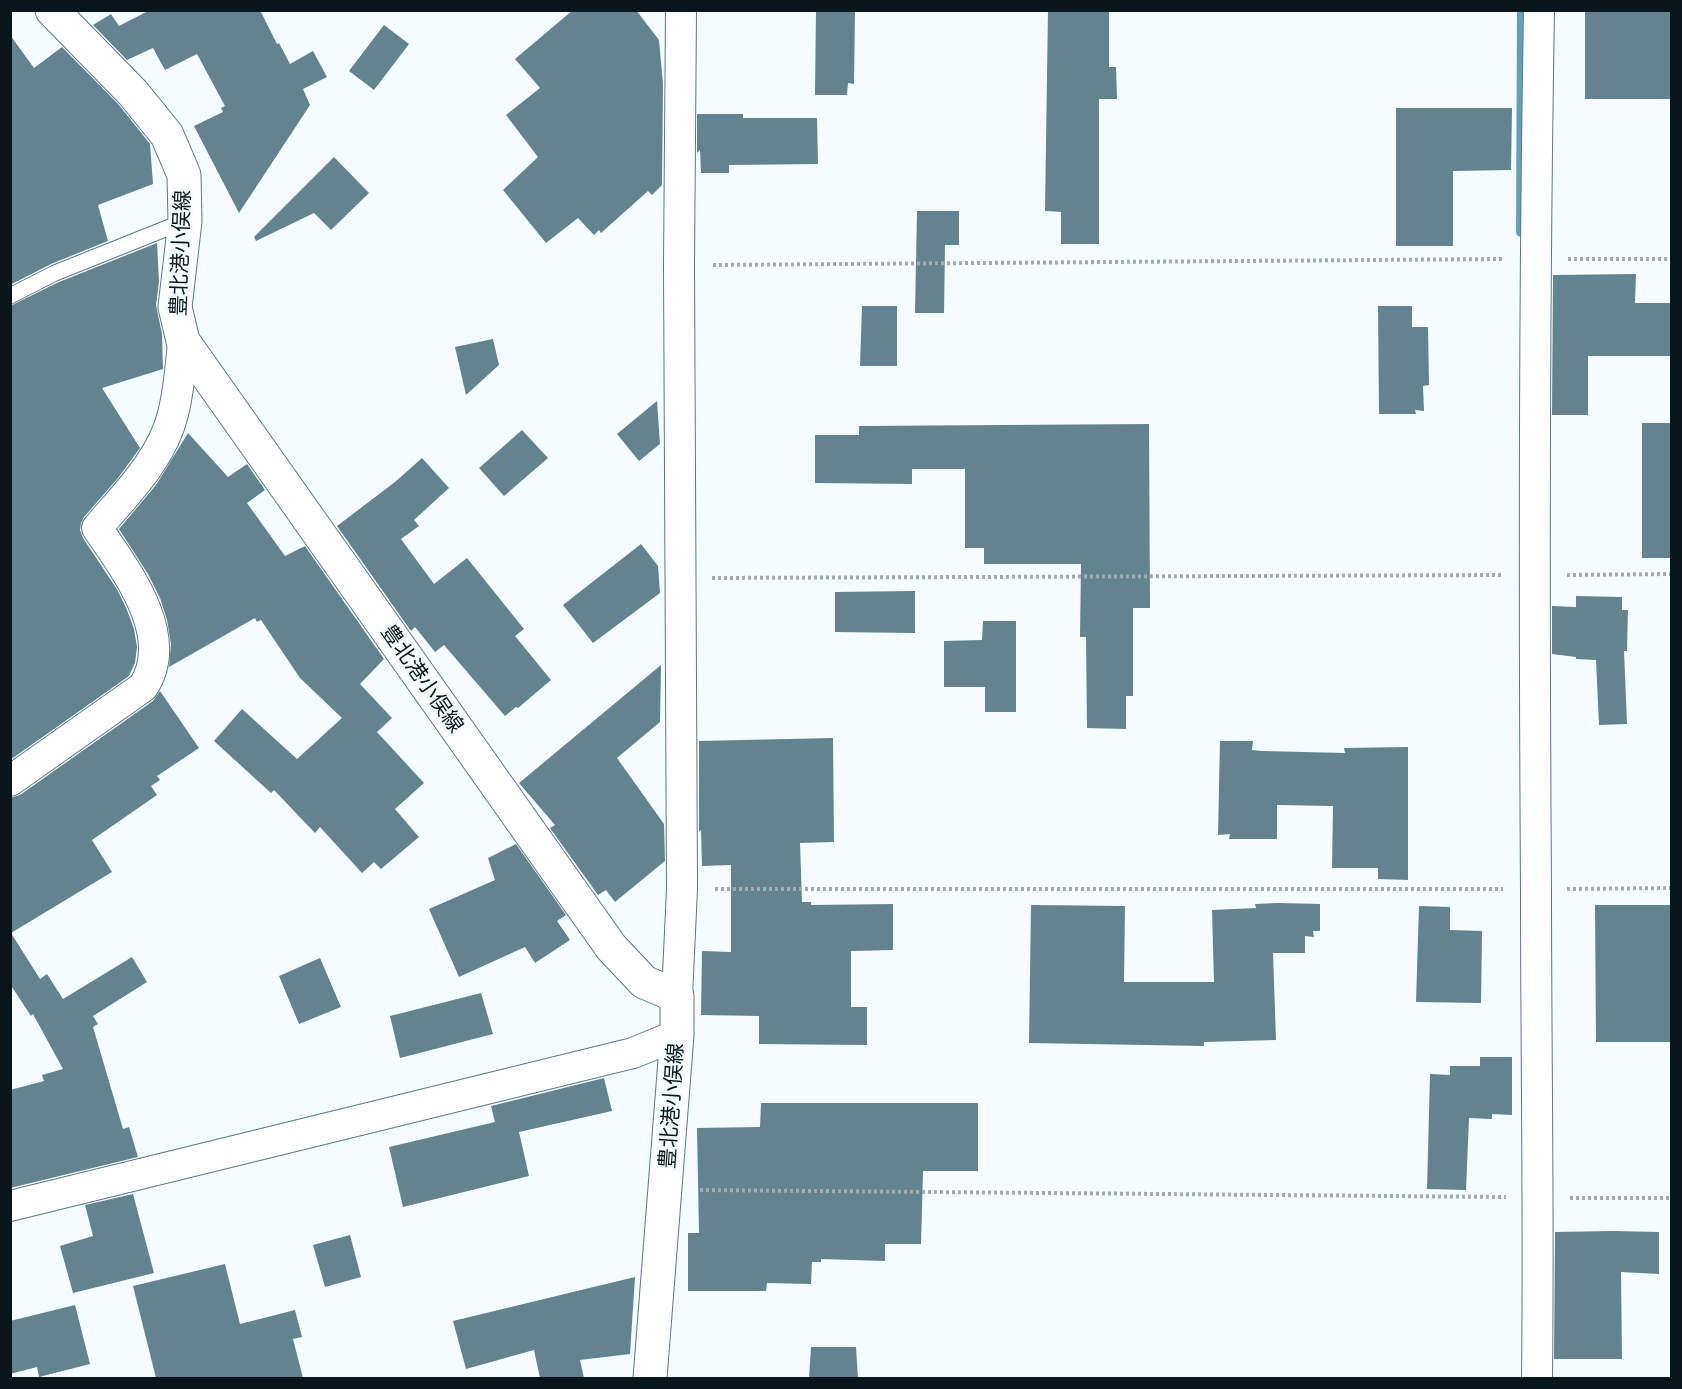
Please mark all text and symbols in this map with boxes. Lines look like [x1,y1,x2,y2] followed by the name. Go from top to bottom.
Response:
[166,190,196,316] street label: 豊北港小俣線
[376,620,468,738] street label: 豊北港小俣線
[655,1042,689,1170] street label: 豊北港小俣線

